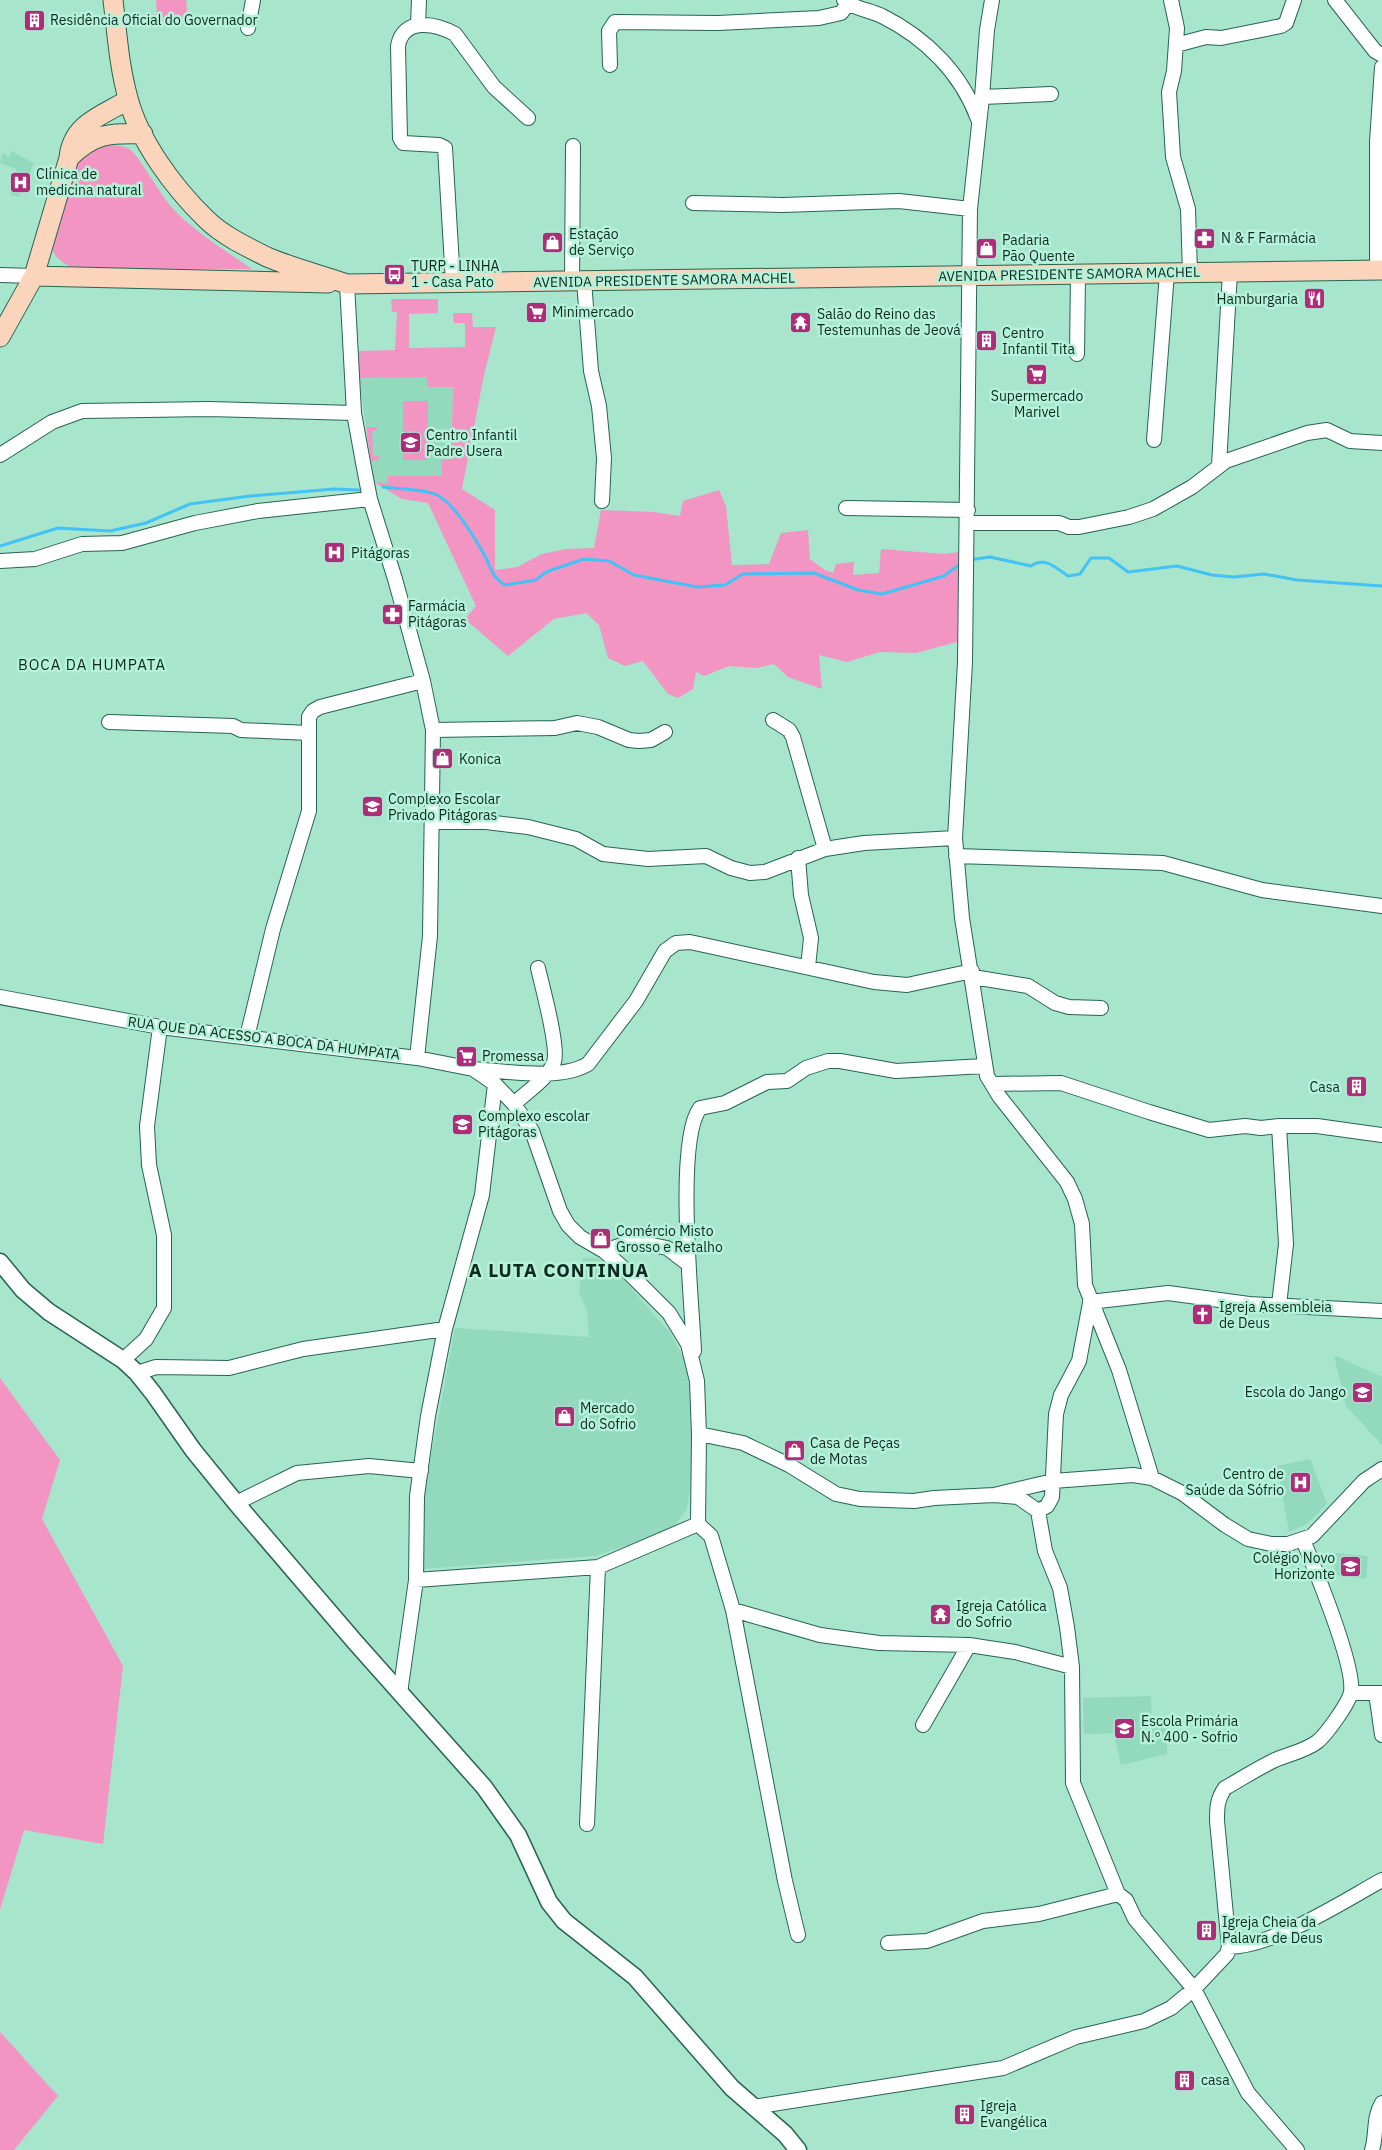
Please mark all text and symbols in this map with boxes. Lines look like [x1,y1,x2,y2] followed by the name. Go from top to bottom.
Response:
[22,8,46,32] building icon: Residência Oficial do Governador
[50,11,258,29] place label: Residência Oficial do Governador
[36,165,142,199] place label: Clínica de medicina natural
[8,170,32,194] hospital icon: Clínica de medicina natural
[569,225,635,259] place label: Estação de Serviço
[1193,226,1217,250] pharmacy icon: N & F Farmácia
[1221,229,1316,247] place label: N & F Farmácia
[541,230,565,254] shop icon: Estação de Serviço
[1002,231,1075,265] place label: Padaria Pão Quente
[974,236,998,260] shop icon: Padaria Pão Quente
[411,257,500,291] place label: TURP - LINHA 1 - Casa Pato
[383,262,407,286] bus stop icon: TURP - LINHA 1 - Casa Pato
[938,263,1200,285] street label: AVENIDA PRESIDENTE SAMORA MACHEL
[533,269,795,291] street label: AVENIDA PRESIDENTE SAMORA MACHEL
[1302,287,1326,311] restaurant icon: Hamburgaria
[1217,290,1299,308] place label: Hamburgaria
[524,300,548,324] supermarket icon: Minimercado
[552,303,634,321] place label: Minimercado
[817,305,961,339] place label: Salão do Reino das Testemunhas de Jeová
[789,310,813,334] temple icon: Salão do Reino das Testemunhas de Jeová
[1002,324,1075,358] place label: Centro Infantil Tita
[974,329,998,353] building icon: Centro Infantil Tita
[1025,362,1049,386] supermarket icon: Supermercado Marivel
[991,387,1083,421] place label: Supermercado Marivel
[426,426,517,460] place label: Centro Infantil Padre Usera
[398,431,422,455] school or university icon: Centro Infantil Padre Usera
[323,541,347,565] hospital icon: Pitágoras
[351,544,410,562] place label: Pitágoras
[408,597,467,631] place label: Farmácia Pitágoras
[380,602,404,626] pharmacy icon: Farmácia Pitágoras
[18,655,166,674] district label: BOCA DA HUMPATA
[431,747,455,771] shop icon: Konica
[459,750,502,768] place label: Konica
[388,790,500,824] place label: Complexo Escolar Privado Pitágoras
[360,795,384,819] school or university icon: Complexo Escolar Privado Pitágoras
[127,1012,401,1064] street label: RUA QUE DA ACESSO A BOCA DA HUMPATA
[454,1044,478,1068] supermarket icon: Promessa
[482,1047,545,1065] place label: Promessa
[1344,1075,1368,1099] building icon: Casa
[1310,1078,1341,1096] place label: Casa
[478,1107,590,1141] place label: Complexo escolar Pitágoras
[450,1112,474,1136] school or university icon: Complexo escolar Pitágoras
[616,1222,723,1256] place label: Comércio Misto Grosso e Retalho
[588,1227,612,1251] shop icon: Comércio Misto Grosso e Retalho
[469,1258,649,1282] district label: A LUTA CONTINUA
[1219,1298,1333,1332] place label: Igreja Assembleia de Deus
[1191,1303,1215,1327] church icon: Igreja Assembleia de Deus
[1350,1380,1374,1404] school or university icon: Escola do Jango
[1245,1383,1346,1401] place label: Escola do Jango
[580,1399,636,1433] place label: Mercado do Sofrio
[552,1404,576,1428] shop icon: Mercado do Sofrio
[810,1434,900,1468] place label: Casa de Peças de Motas
[782,1439,806,1463] shop icon: Casa de Peças de Motas
[1186,1465,1284,1499] place label: Centro de Saúde da Sófrio
[1288,1470,1312,1494] hospital icon: Centro de Saúde da Sófrio
[1253,1549,1335,1583] place label: Colégio Novo Horizonte
[1339,1554,1363,1578] school or university icon: Colégio Novo Horizonte
[956,1597,1047,1631] place label: Igreja Católica do Sofrio
[928,1602,952,1626] temple icon: Igreja Católica do Sofrio
[1141,1712,1239,1746] place label: Escola Primária N.º 400 - Sofrio
[1113,1717,1137,1741] school or university icon: Escola Primária N.º 400 - Sofrio
[1222,1913,1323,1947] place label: Igreja Cheia da Palavra de Deus
[1194,1918,1218,1942] building icon: Igreja Cheia da Palavra de Deus
[1173,2068,1197,2092] building icon: casa
[1201,2071,1230,2089] place label: casa
[980,2097,1048,2131] place label: Igreja Evangélica
[952,2102,976,2126] building icon: Igreja Evangélica

